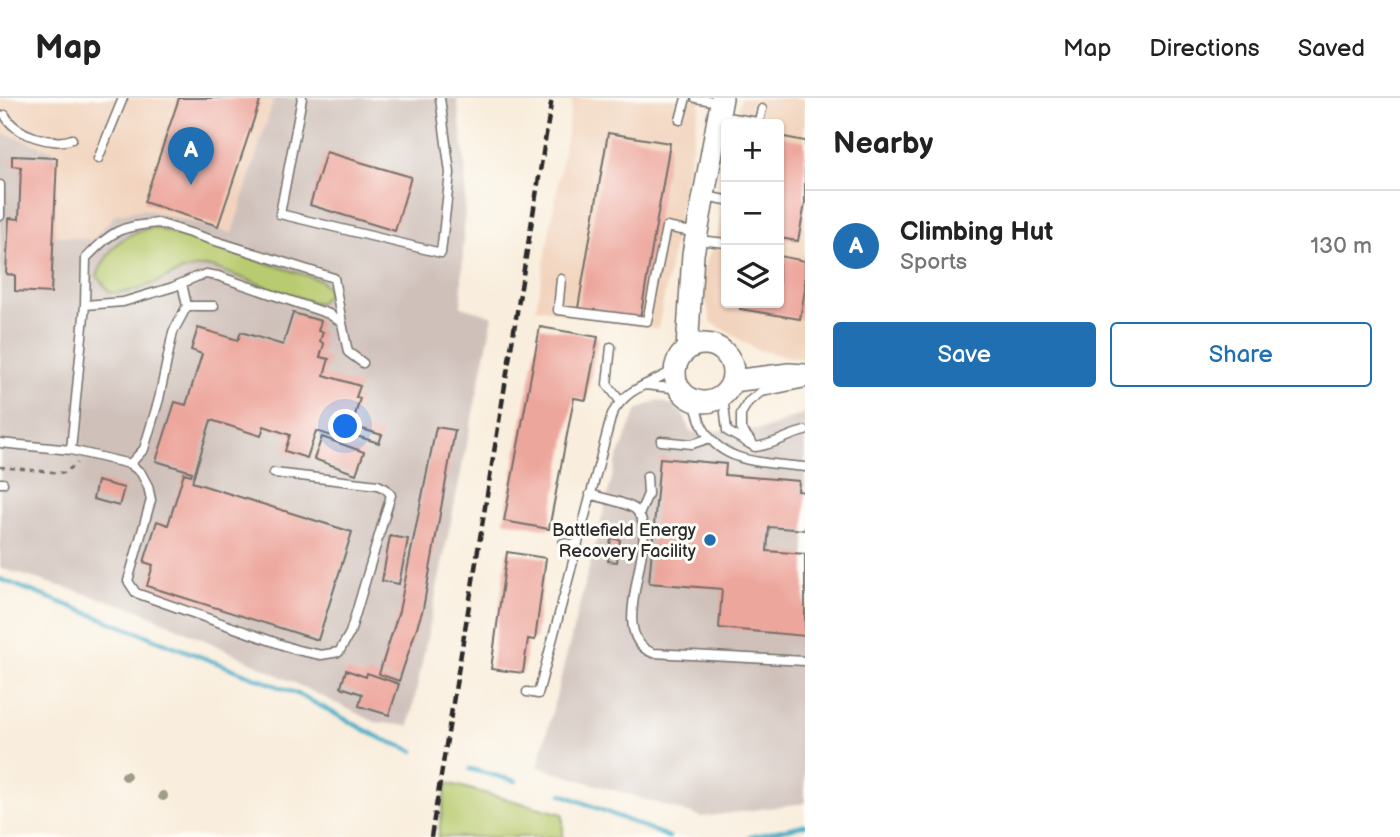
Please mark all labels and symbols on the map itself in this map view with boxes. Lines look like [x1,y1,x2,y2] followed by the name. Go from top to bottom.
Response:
[168,127,214,185] pin: A
[328,409,362,443] your location
[552,520,697,562] place label: Battlefield Energy Recovery Facility
[702,532,718,548] marker: Battlefield Energy Recovery Facility

